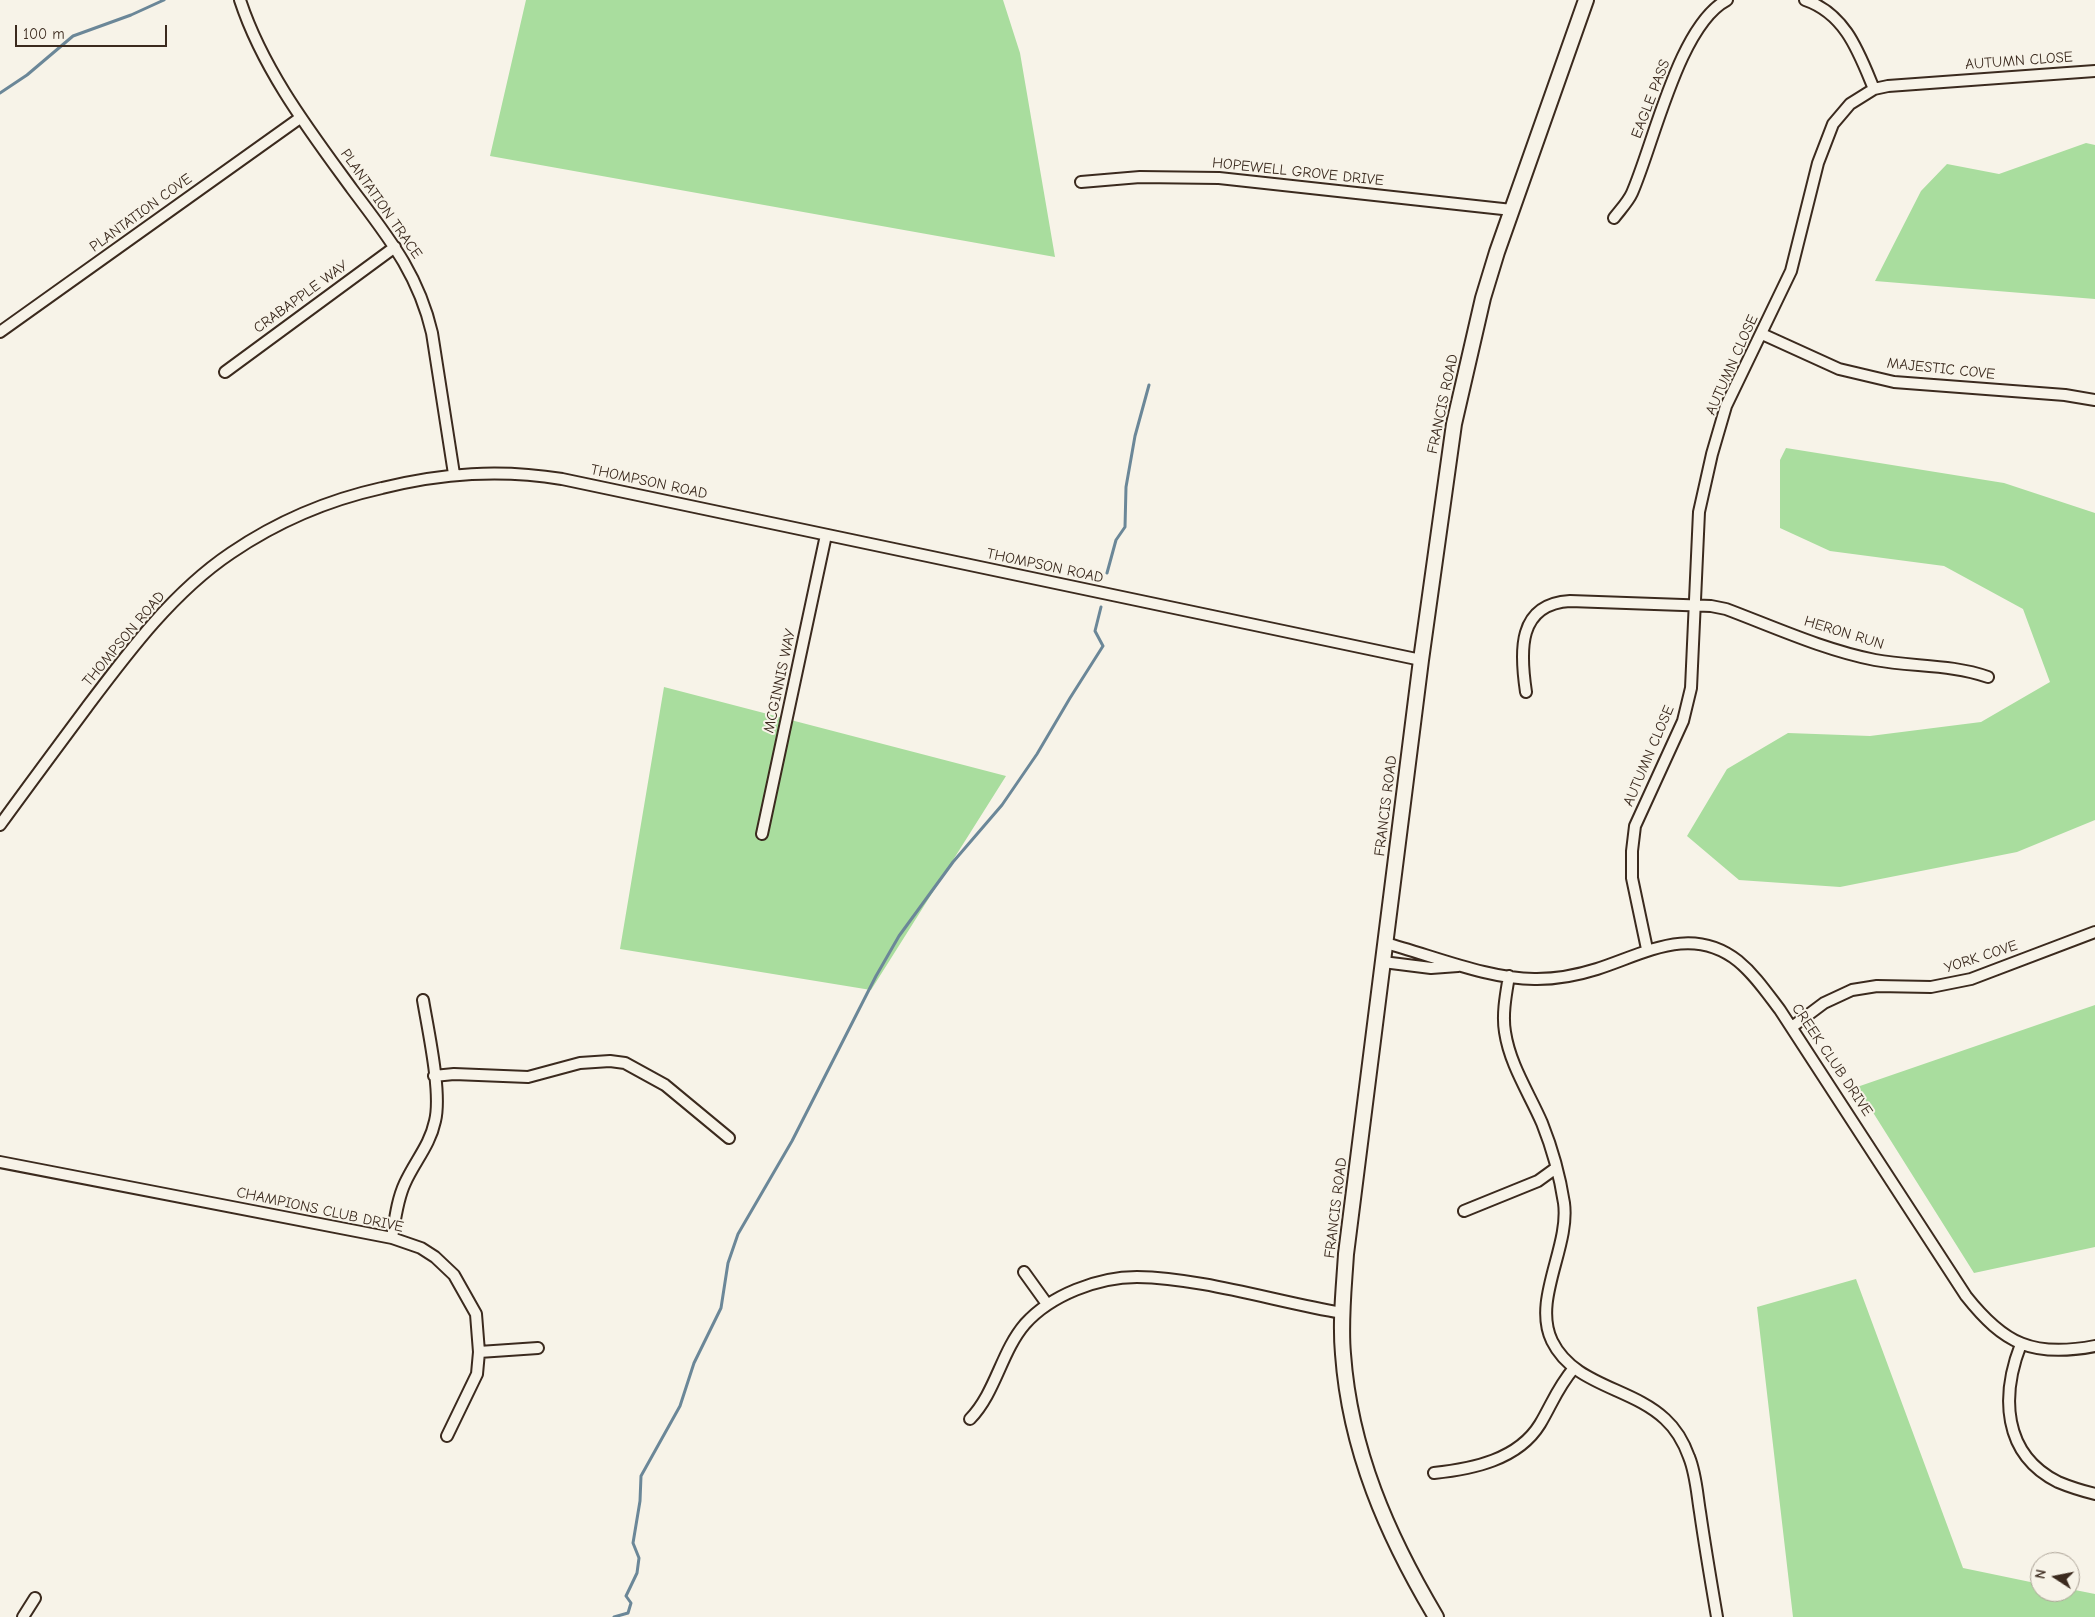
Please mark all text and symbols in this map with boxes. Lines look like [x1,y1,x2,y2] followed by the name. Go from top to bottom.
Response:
[18,15,170,47] scale bar
[23,25,65,43] text: 100 m
[1965,48,2073,74] street label: AUTUMN CLOSE
[1628,57,1674,141] street label: EAGLE PASS
[336,146,426,262] street label: PLANTATION TRACE
[1211,154,1385,190] street label: HOPEWELL GROVE DRIVE
[86,170,196,256] street label: PLANTATION COVE
[250,257,352,337] street label: CRABAPPLE WAY
[1702,312,1762,418] street label: AUTUMN CLOSE
[1424,353,1462,455] street label: FRANCIS ROAD
[1886,354,1996,384] street label: MAJESTIC COVE
[589,461,709,503] street label: THOMPSON ROAD
[985,545,1105,587] street label: THOMPSON ROAD
[79,588,169,690] street label: THOMPSON ROAD
[1802,612,1886,654] street label: HERON RUN
[760,627,800,735] street label: MCGINNIS WAY
[1620,703,1678,809] street label: AUTUMN CLOSE
[1371,755,1401,857] street label: FRANCIS ROAD
[1942,937,2020,977] street label: YORK COVE
[1788,1000,1876,1120] street label: CREEK CLUB DRIVE
[1321,1157,1351,1259] street label: FRANCIS ROAD
[235,1183,405,1237] street label: CHAMPIONS CLUB DRIVE
[2030,1552,2080,1602] north arrow
[2032,1568,2050,1580] text: N

